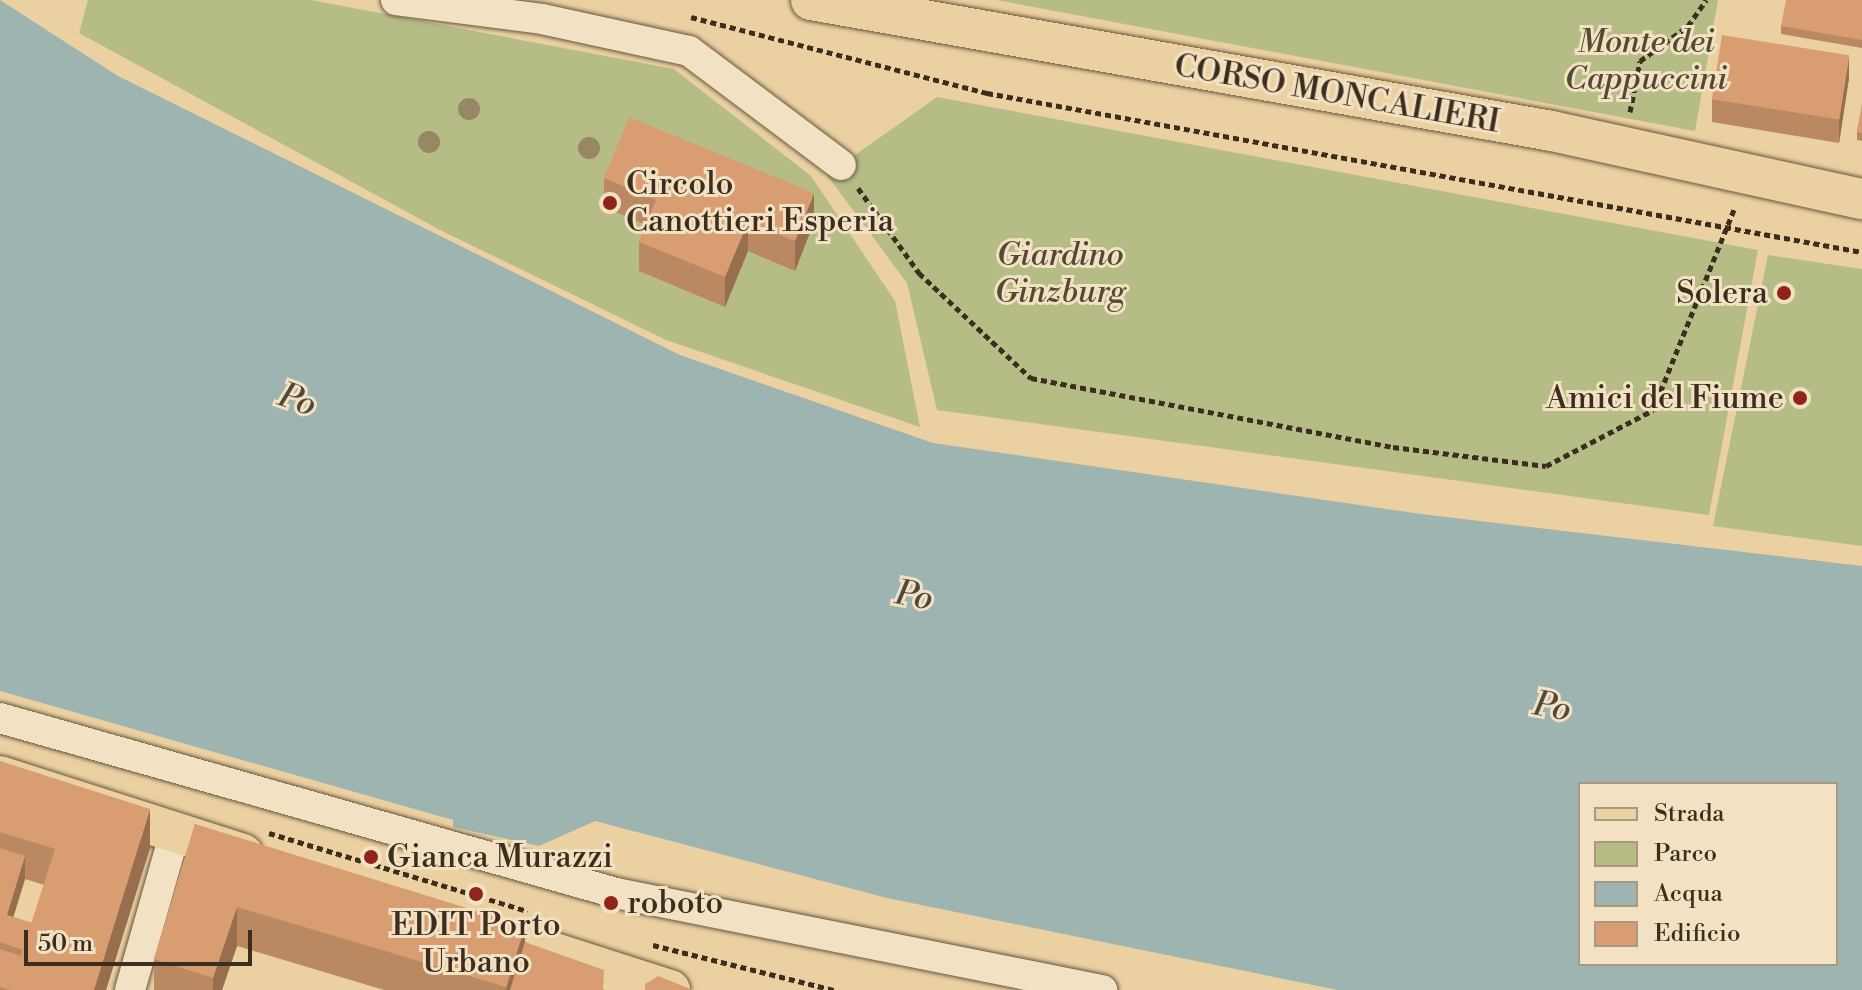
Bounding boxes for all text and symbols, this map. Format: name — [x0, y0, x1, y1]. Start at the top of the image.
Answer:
park label: Monte dei Cappuccini — [1565, 24, 1727, 99]
street label: CORSO MONCALIERI — [1171, 46, 1503, 142]
place label: Circolo Canottieri Esperia — [626, 166, 894, 241]
marker: Circolo Canottieri Esperia — [601, 194, 619, 212]
park label: Giardino Ginzburg — [994, 237, 1126, 312]
place label: Solera — [1676, 274, 1768, 312]
marker: Solera — [1775, 284, 1793, 302]
water label: Po — [273, 376, 321, 426]
place label: Amici del Fiume — [1546, 379, 1784, 417]
marker: Amici del Fiume — [1791, 389, 1809, 407]
water label: Po — [892, 574, 936, 620]
water label: Po — [1530, 685, 1574, 731]
legend — [1578, 782, 1838, 966]
text: Strada — [1654, 799, 1724, 829]
place label: Gianca Murazzi — [387, 838, 613, 876]
text: Parco — [1654, 839, 1717, 869]
marker: Gianca Murazzi — [362, 848, 380, 866]
text: Acqua — [1654, 879, 1723, 909]
place label: roboto — [627, 884, 723, 922]
marker: EDIT Porto Urbano — [467, 885, 485, 903]
marker: roboto — [602, 894, 620, 912]
place label: EDIT Porto Urbano — [391, 907, 561, 982]
scale bar — [28, 914, 256, 964]
text: Edificio — [1654, 919, 1740, 949]
text: 50 m — [38, 929, 93, 959]

